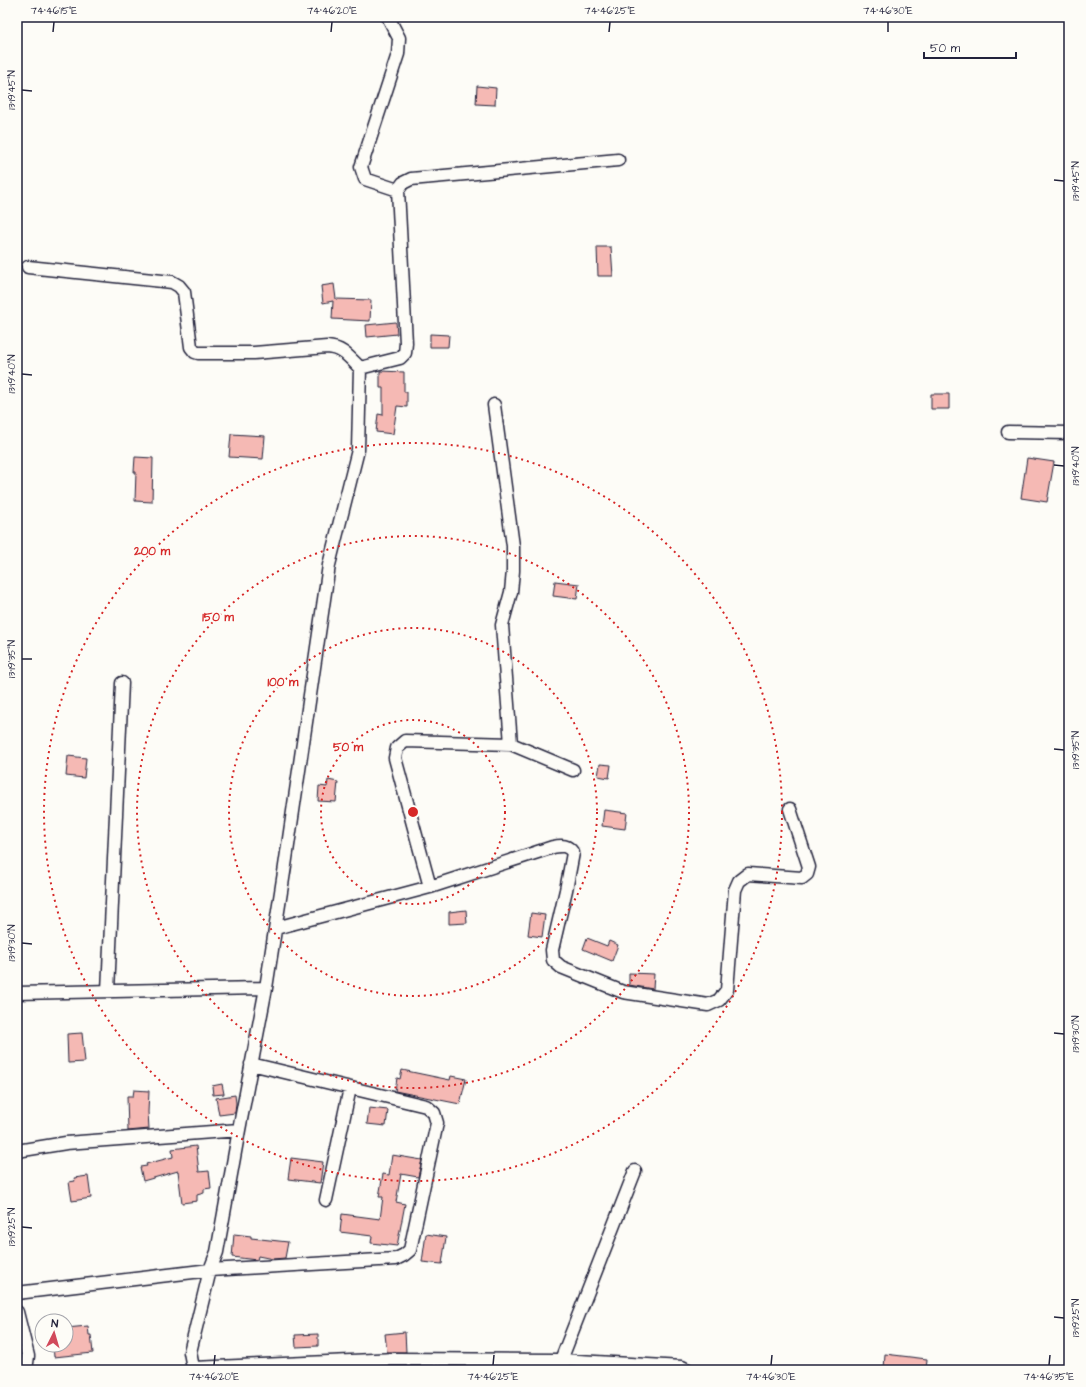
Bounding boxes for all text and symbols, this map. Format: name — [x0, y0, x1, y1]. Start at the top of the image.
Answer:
text: 74°46'15"E — [31, 4, 77, 18]
text: 74°46'20"E — [307, 4, 357, 18]
text: 74°46'25"E — [585, 4, 636, 18]
text: 74°46'30"E — [863, 4, 913, 18]
scale bar — [924, 34, 1016, 60]
text: 50 m — [930, 40, 961, 57]
text: 13°19'45"N — [5, 70, 19, 110]
text: 13°19'45"N — [1069, 161, 1083, 201]
text: 13°19'40"N — [5, 355, 19, 393]
text: 13°19'40"N — [1069, 447, 1083, 485]
text: 200 m — [133, 543, 171, 560]
text: 150 m — [202, 609, 235, 626]
text: 13°19'35"N — [5, 640, 19, 678]
text: 100 m — [268, 674, 299, 691]
text: 13°19'35"N — [1069, 731, 1083, 769]
text: 50 m — [333, 739, 364, 756]
centre of rings — [406, 805, 420, 819]
text: 13°19'30"N — [5, 924, 19, 962]
text: 13°19'30"N — [1069, 1015, 1083, 1053]
text: 13°19'25"N — [5, 1208, 19, 1246]
text: 13°19'25"N — [1069, 1299, 1083, 1337]
north arrow — [34, 1313, 74, 1353]
text: N — [51, 1316, 59, 1331]
text: 74°46'20"E — [189, 1370, 239, 1384]
text: 74°46'25"E — [468, 1370, 519, 1384]
text: 74°46'30"E — [746, 1370, 796, 1384]
text: 74°46'35"E — [1024, 1370, 1074, 1384]

